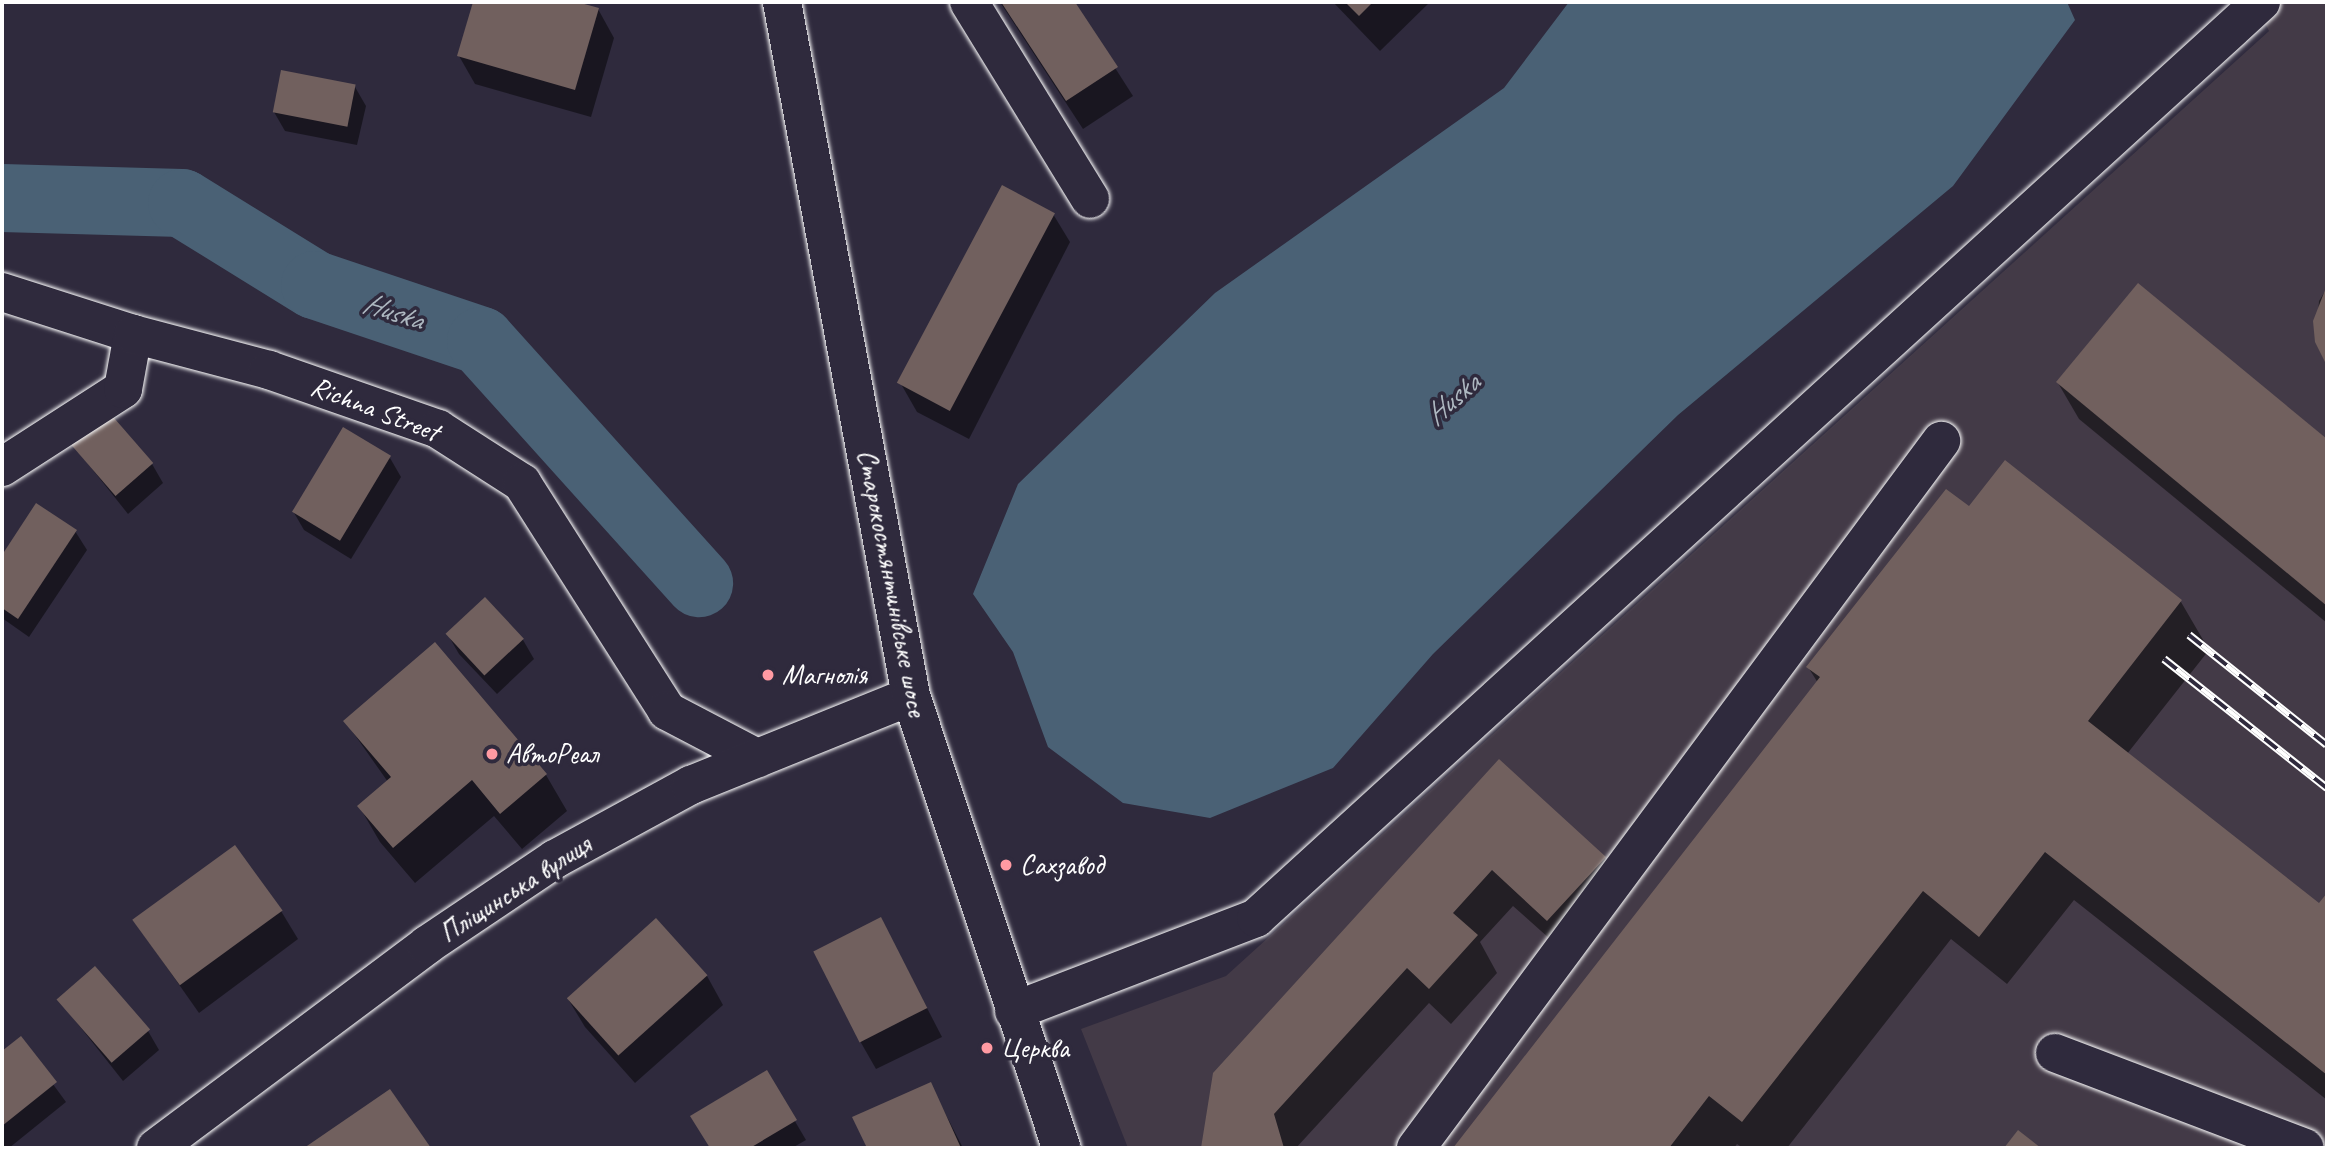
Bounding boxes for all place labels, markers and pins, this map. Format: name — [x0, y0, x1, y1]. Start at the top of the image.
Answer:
place label: Магнолія — [782, 658, 867, 692]
marker: Магнолія — [760, 667, 776, 683]
place label: АвтоРеал — [506, 737, 598, 771]
marker: АвтоРеал — [484, 746, 500, 762]
place label: Сахзавод — [1020, 848, 1104, 882]
marker: Сахзавод — [998, 857, 1014, 873]
place label: Церква — [1001, 1031, 1069, 1065]
marker: Церква — [979, 1040, 995, 1056]

